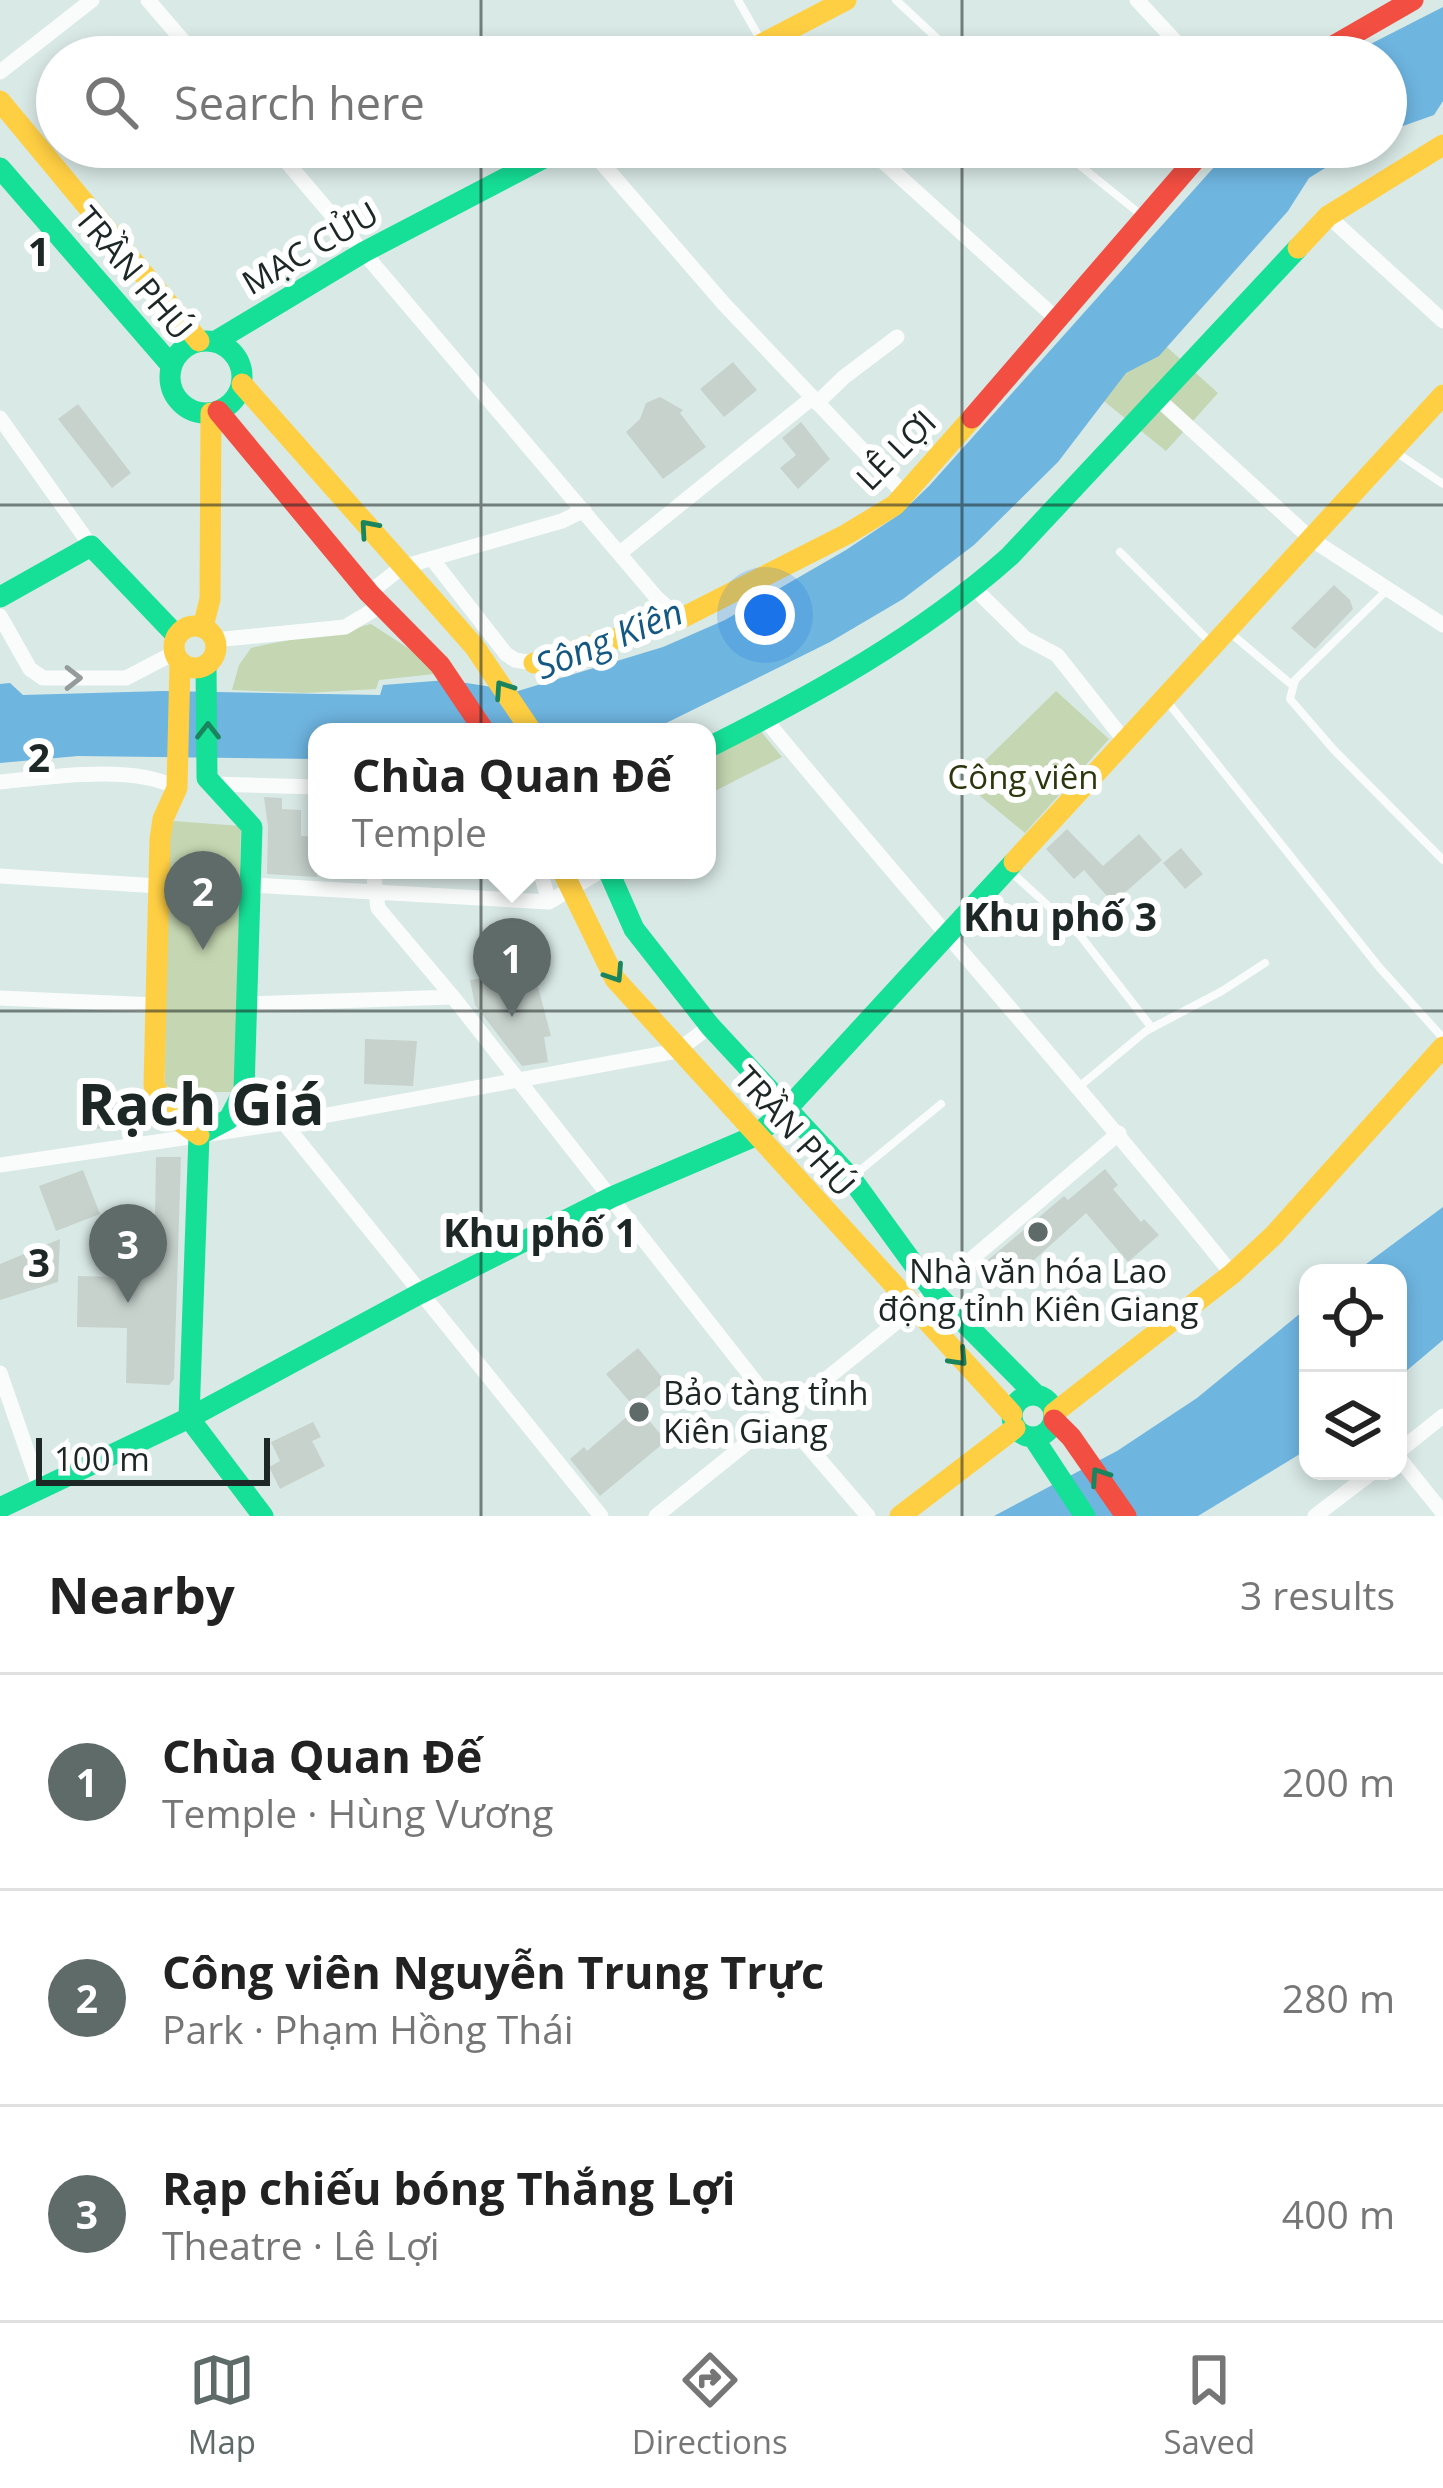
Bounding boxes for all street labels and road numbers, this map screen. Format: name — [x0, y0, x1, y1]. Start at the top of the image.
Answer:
street label: MẠC CỬU — [233, 191, 386, 305]
street label: TRẦN PHÚ — [65, 197, 203, 349]
street label: LÊ LỢI — [846, 400, 946, 500]
street label: TRẦN PHÚ — [725, 1056, 866, 1206]

